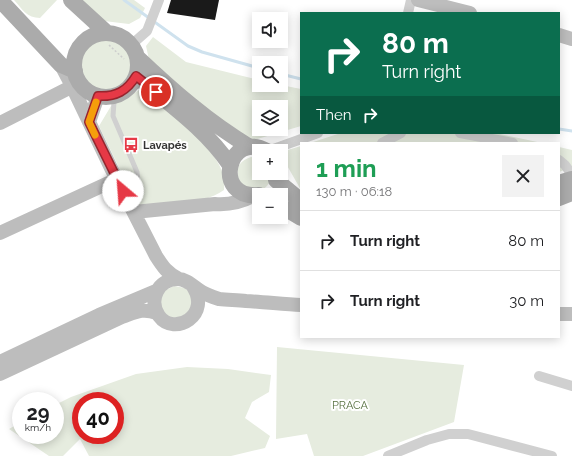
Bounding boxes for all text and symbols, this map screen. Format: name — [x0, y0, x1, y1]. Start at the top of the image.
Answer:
map controls — [252, 12, 288, 224]
button: sound — [252, 12, 288, 48]
text: 80 m — [382, 27, 449, 60]
icon: right — [316, 28, 368, 80]
button: search — [252, 56, 288, 92]
text: Turn right — [382, 61, 461, 82]
pin — [139, 75, 173, 109]
icon: arrive — [145, 81, 167, 103]
button: layers — [252, 100, 288, 136]
icon: right — [359, 104, 381, 126]
text: Then — [316, 106, 351, 124]
bus stop icon: Lavapés — [122, 136, 140, 154]
place label: Lavapés — [143, 139, 187, 152]
button: + — [252, 144, 288, 180]
text: 1 min — [316, 154, 377, 183]
button: close — [502, 155, 544, 197]
position arrow — [102, 170, 144, 212]
text: 130 m · 06:18 — [316, 184, 392, 199]
button: − — [252, 188, 288, 224]
icon: right — [316, 230, 338, 252]
text: Turn right — [350, 232, 420, 250]
text: 80 m — [508, 232, 544, 250]
icon: right — [316, 290, 338, 312]
text: Turn right — [350, 292, 420, 310]
text: 30 m — [509, 292, 544, 310]
speed limit sign: 40 — [72, 392, 124, 444]
park label: PRACA — [332, 399, 369, 412]
text: 29 — [26, 401, 50, 425]
text: km/h — [25, 422, 51, 433]

